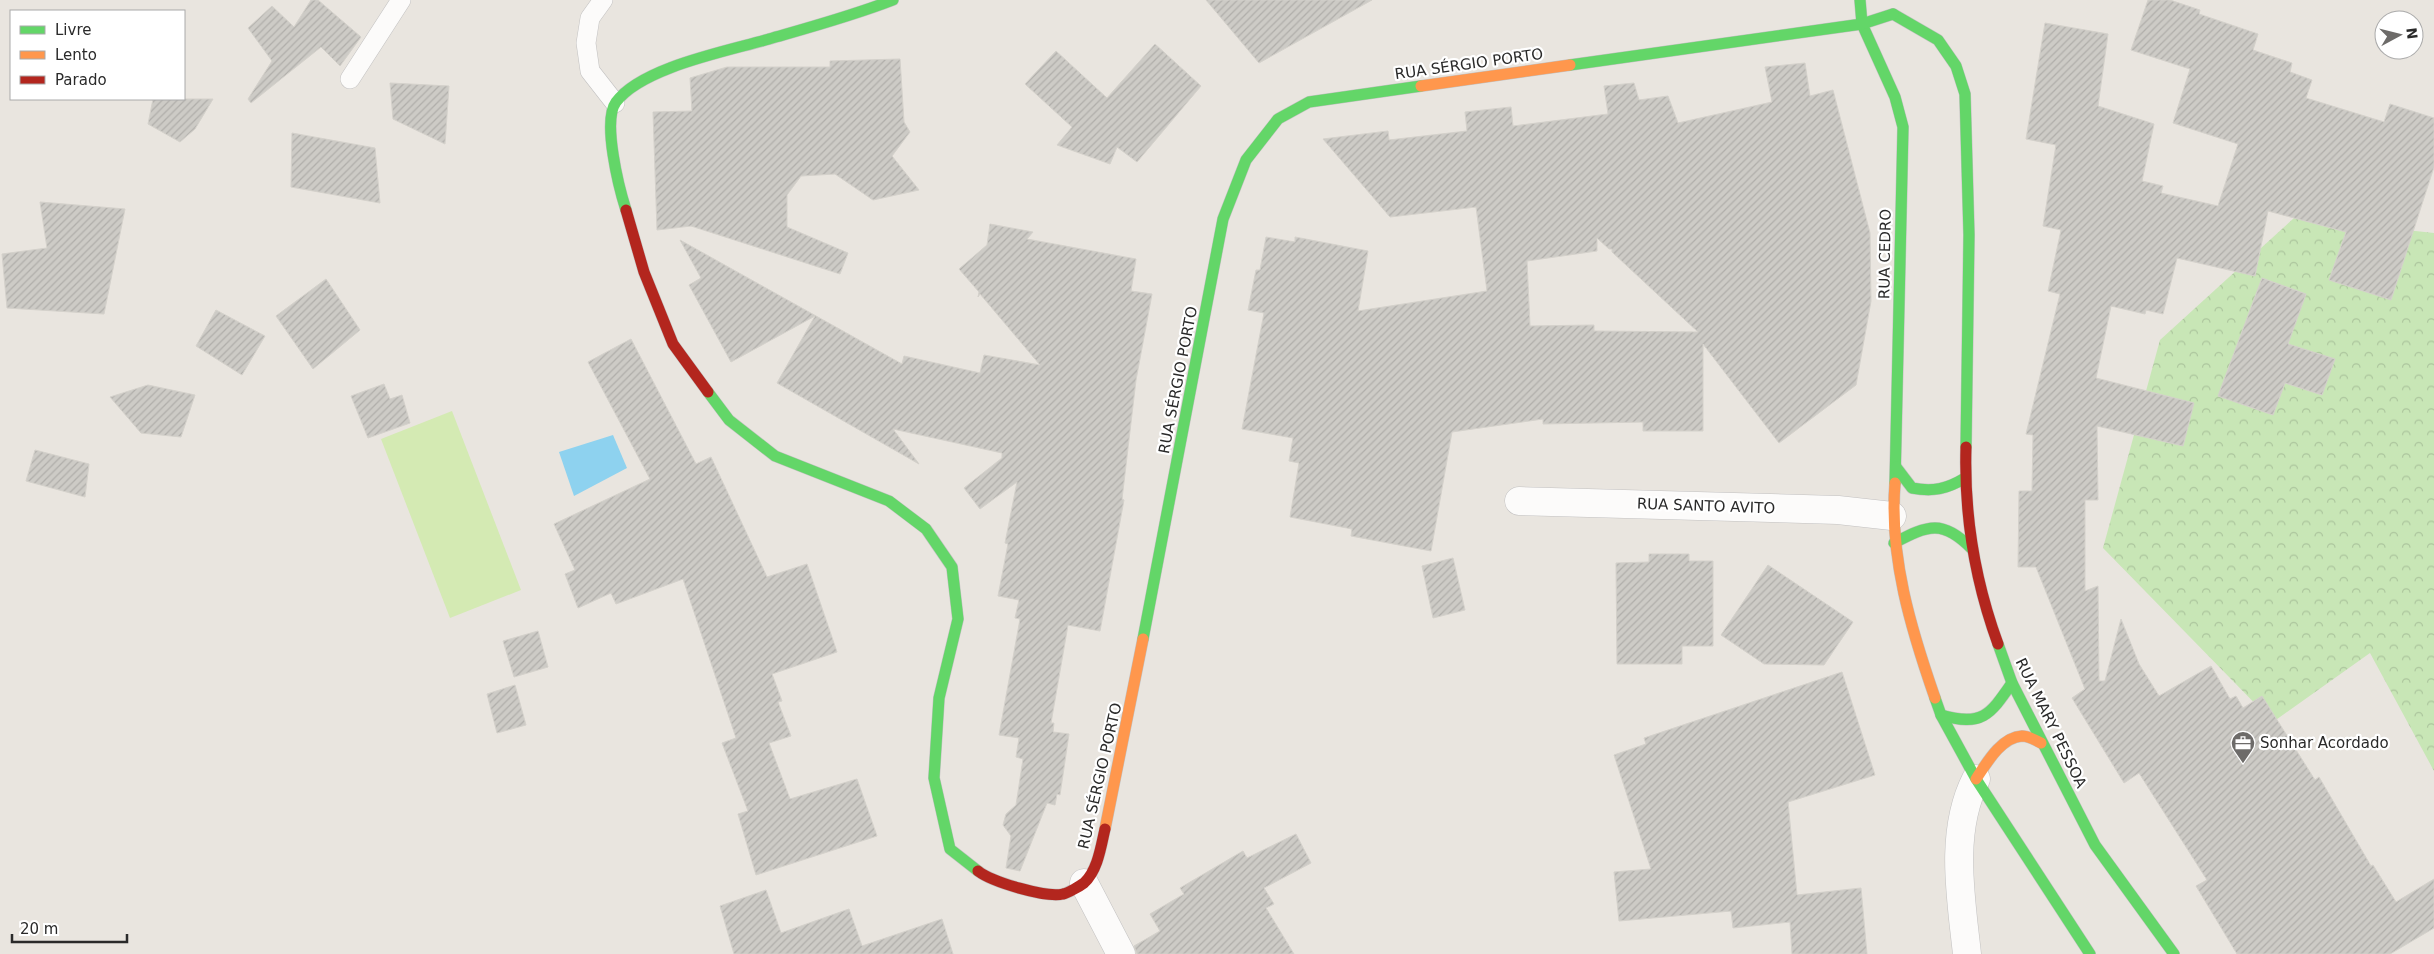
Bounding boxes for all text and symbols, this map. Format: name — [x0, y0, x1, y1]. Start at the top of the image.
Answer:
legend — [10, 10, 185, 100]
north arrow — [2374, 10, 2424, 60]
text: Livre — [55, 21, 91, 39]
text: N — [2403, 27, 2421, 40]
street label: RUA SÉRGIO PORTO — [1394, 44, 1544, 83]
text: Lento — [55, 46, 97, 64]
text: Parado — [55, 71, 107, 89]
street label: RUA CEDRO — [1875, 209, 1895, 299]
street label: RUA SÉRGIO PORTO — [1154, 305, 1201, 455]
street label: RUA SANTO AVITO — [1637, 495, 1775, 517]
street label: RUA MARY PESSOA — [2012, 655, 2091, 792]
street label: RUA SÉRGIO PORTO — [1073, 701, 1126, 851]
office icon: Sonhar Acordado — [2230, 730, 2256, 764]
place label: Sonhar Acordado — [2260, 734, 2389, 752]
scale bar — [12, 912, 128, 944]
text: 20 m — [20, 920, 58, 938]

